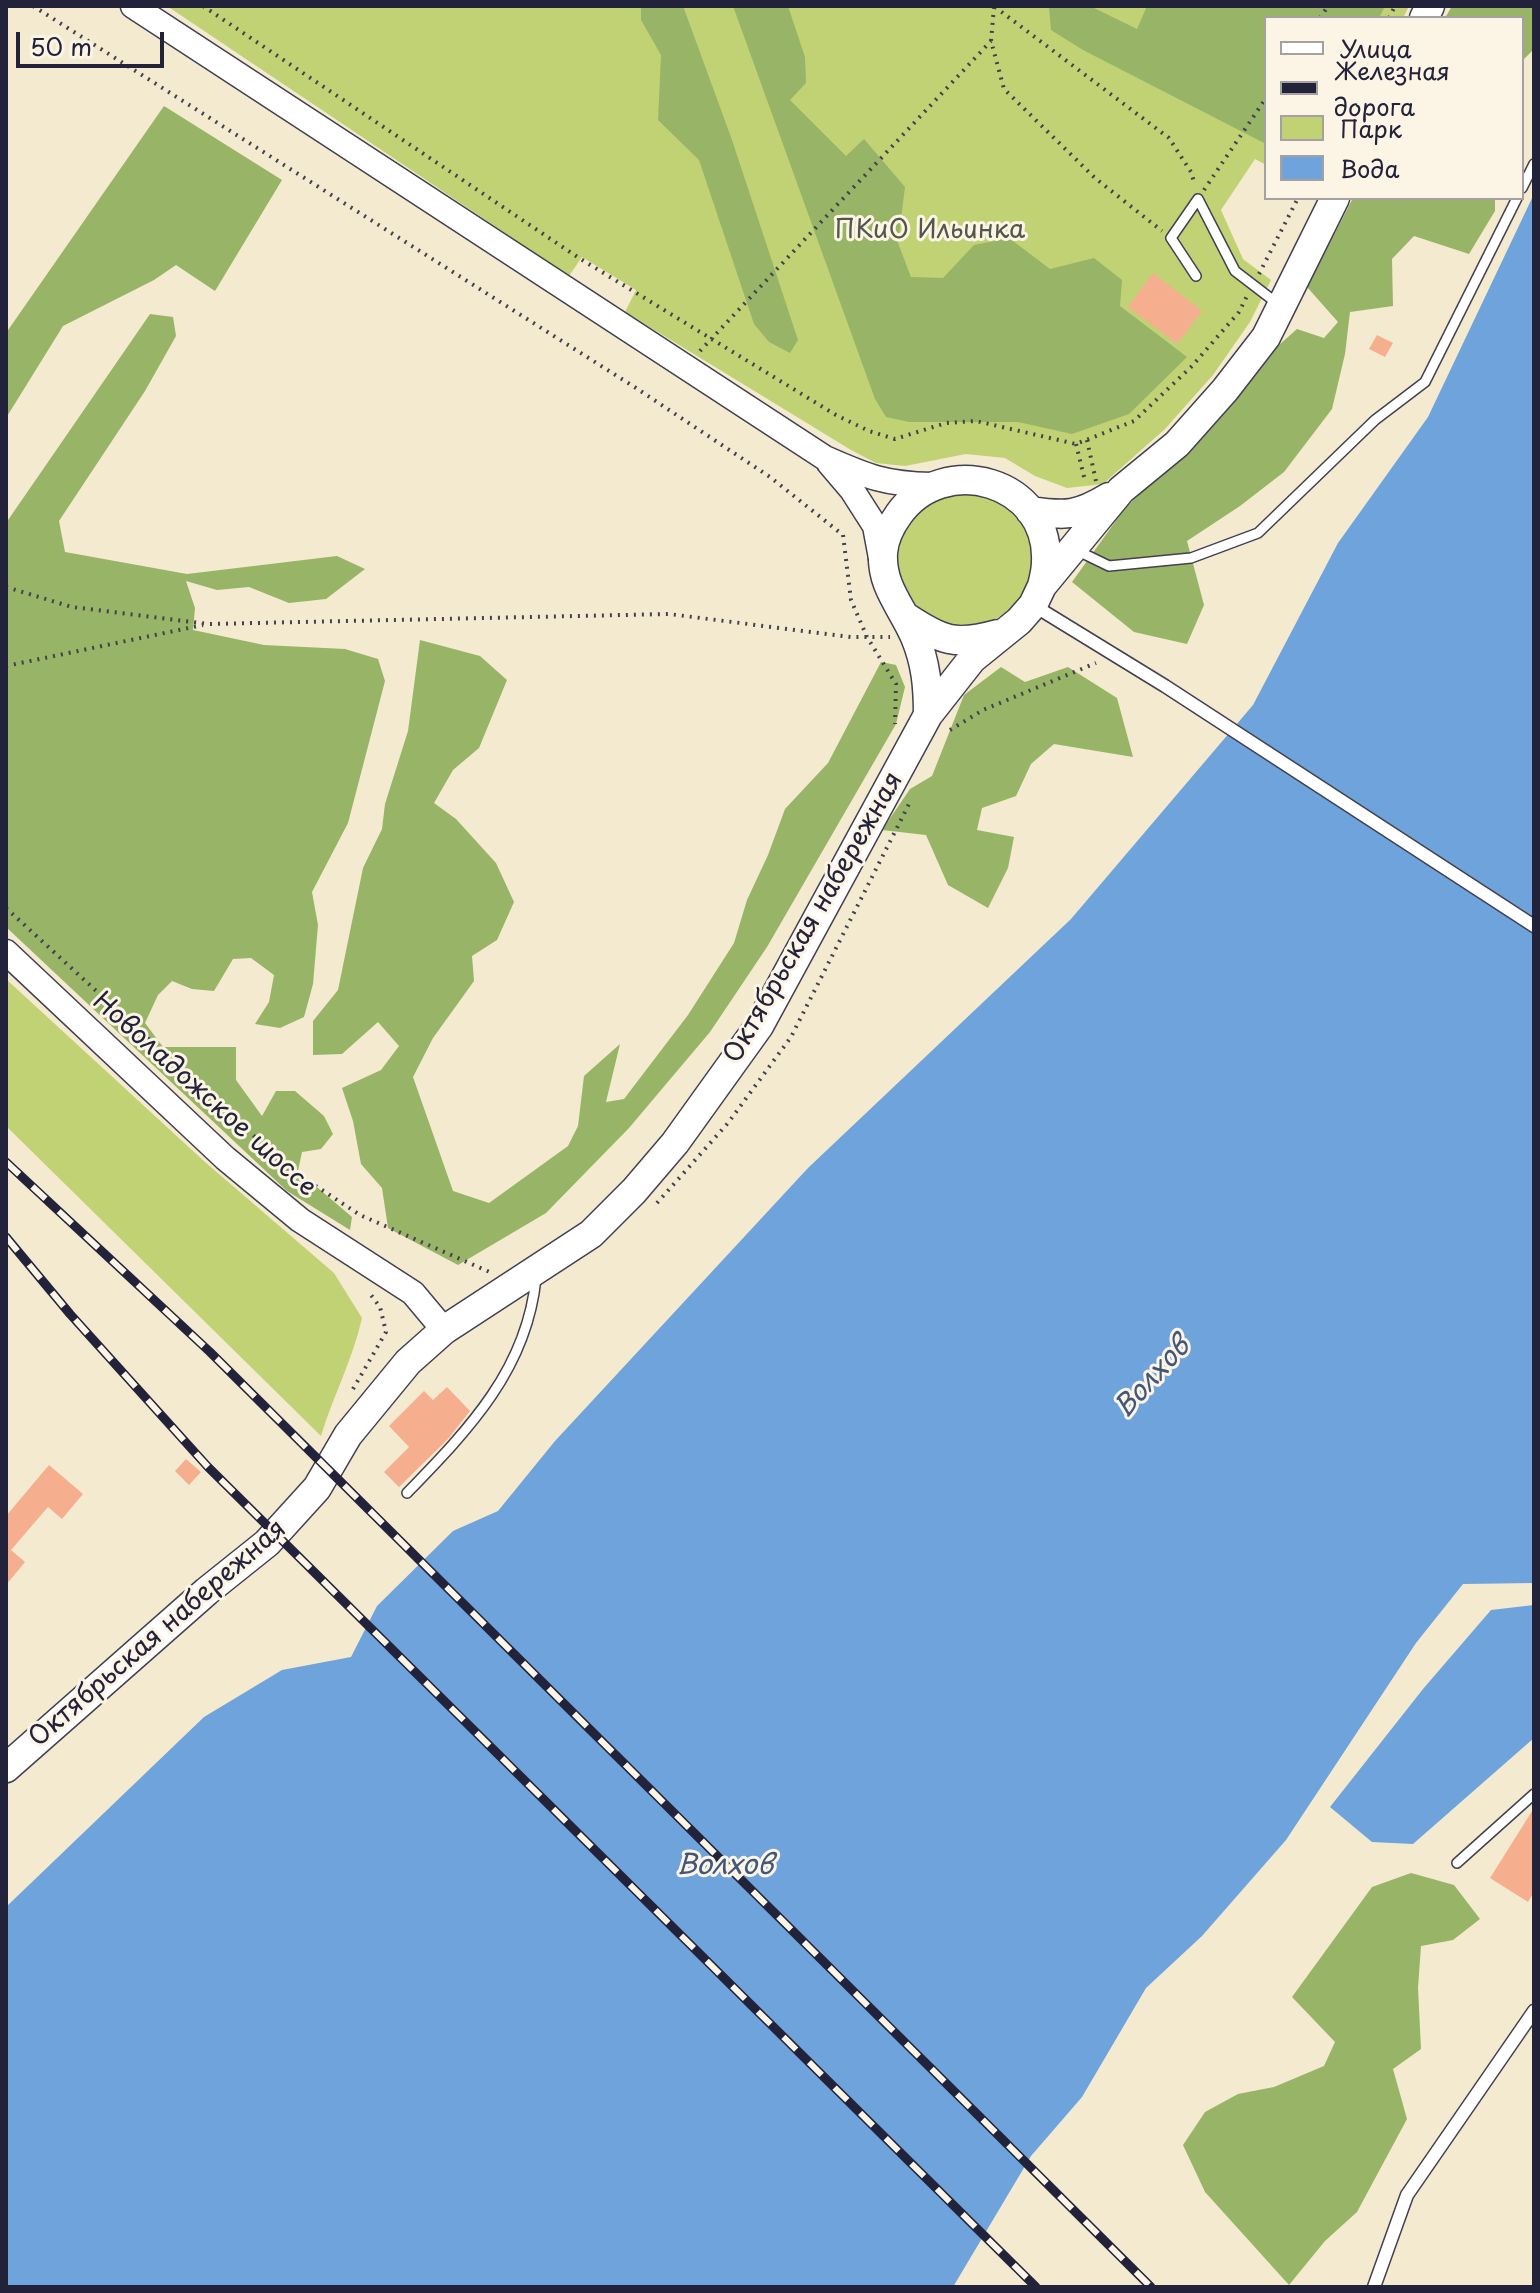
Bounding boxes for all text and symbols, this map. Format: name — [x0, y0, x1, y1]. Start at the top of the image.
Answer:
scale bar — [20, 16, 168, 66]
legend — [1264, 16, 1524, 200]
text: 50 m — [30, 28, 92, 64]
text: Улица — [1340, 30, 1412, 66]
text: Железная дорога — [1334, 52, 1450, 124]
text: Парк — [1340, 110, 1402, 146]
text: Вода — [1340, 150, 1399, 186]
park label: ПКиО Ильинка — [835, 215, 1025, 247]
street label: Октябрьская набережная — [718, 767, 910, 1069]
street label: Новоладожское шоссе — [86, 986, 322, 1204]
water label: Волхов — [1108, 1331, 1198, 1425]
street label: Октябрьская набережная — [23, 1514, 293, 1754]
water label: Волхов — [676, 1849, 774, 1883]

